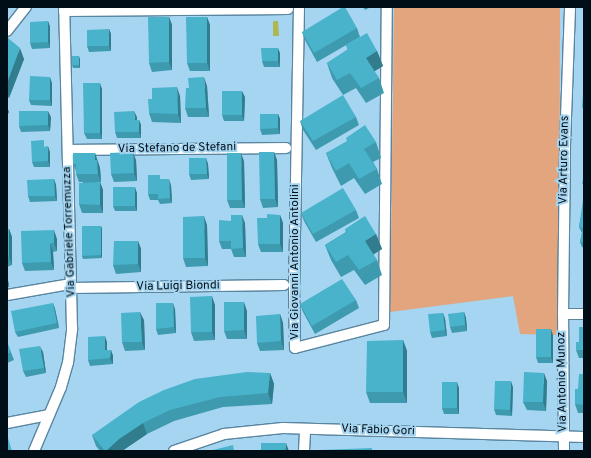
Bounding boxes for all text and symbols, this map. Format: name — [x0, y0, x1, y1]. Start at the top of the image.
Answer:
street label: Via Arturo Evans — [557, 115, 573, 205]
street label: Via Stefano de Stefani — [118, 141, 236, 157]
street label: Via Gabriele Torremuzza — [61, 166, 79, 298]
street label: Via Giovanni Antonio Antolini — [289, 184, 303, 340]
street label: Via Luigi Biondi — [136, 279, 220, 295]
street label: Via Antonio Munoz — [555, 331, 571, 433]
street label: Via Fabio Gori — [341, 423, 415, 439]

